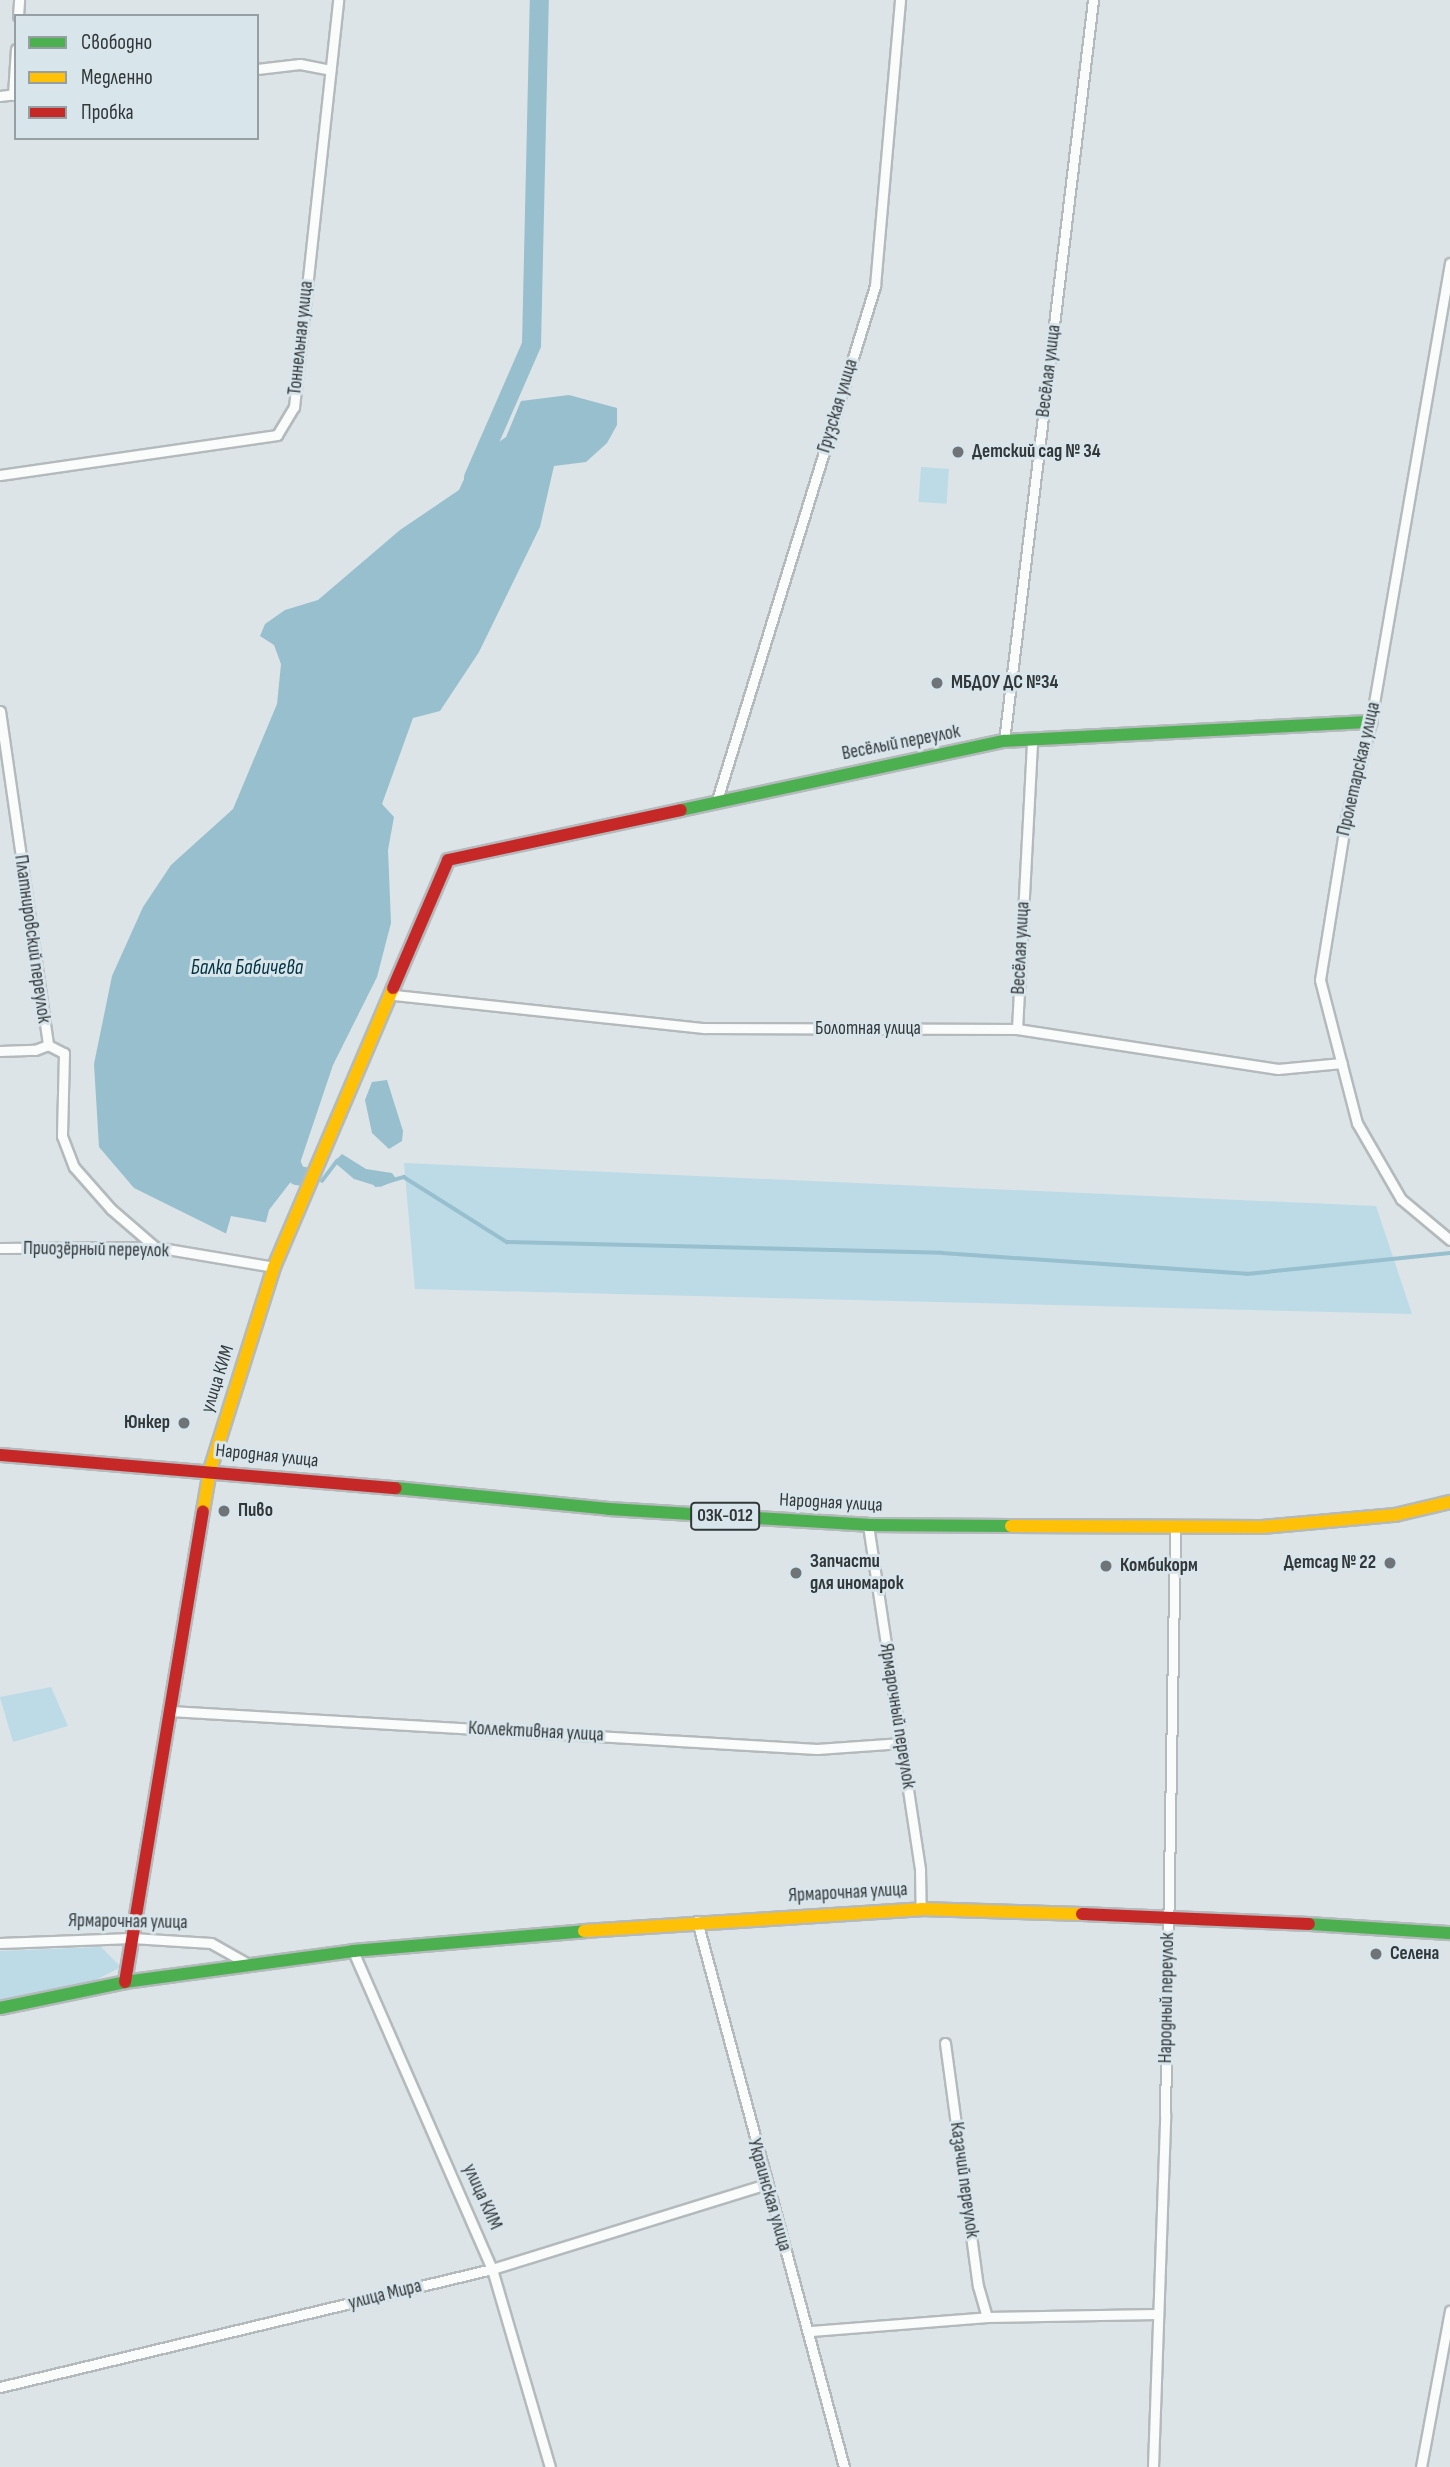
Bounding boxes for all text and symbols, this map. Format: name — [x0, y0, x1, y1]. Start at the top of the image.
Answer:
legend — [14, 14, 259, 140]
text: Свободно — [81, 30, 152, 55]
text: Медленно — [81, 65, 153, 90]
text: Пробка — [81, 100, 134, 125]
street label: Тоннельная улица — [284, 280, 318, 396]
street label: Весёлая улица — [1032, 323, 1066, 419]
street label: Грузская улица — [813, 356, 863, 456]
place label: Детский сад № 34 — [972, 441, 1100, 463]
marker: Детский сад № 34 — [950, 444, 966, 460]
place label: МБДОУ ДС №34 — [951, 672, 1058, 694]
marker: МБДОУ ДС №34 — [929, 675, 945, 691]
street label: Пролетарская улица — [1333, 700, 1385, 838]
street label: Весёлый переулок — [840, 720, 962, 766]
street label: Платнировский переулок — [9, 853, 55, 1025]
street label: Весёлая улица — [1007, 901, 1035, 995]
water label: Балка Бабичева — [191, 955, 303, 981]
street label: Болотная улица — [815, 1018, 921, 1040]
street label: Приозёрный переулок — [23, 1237, 169, 1263]
street label: улица КИМ — [196, 1342, 240, 1416]
place label: Юнкер — [124, 1412, 170, 1434]
marker: Юнкер — [176, 1415, 192, 1431]
street label: Народная улица — [214, 1439, 320, 1473]
street label: Народная улица — [779, 1489, 883, 1517]
place label: Пиво — [238, 1500, 273, 1522]
road number: 03К-012 — [690, 1502, 760, 1531]
marker: Пиво — [216, 1503, 232, 1519]
place label: Запчасти для иномарок — [810, 1551, 904, 1595]
place label: Детсад № 22 — [1284, 1552, 1376, 1574]
place label: Комбикорм — [1120, 1555, 1198, 1577]
marker: Детсад № 22 — [1382, 1555, 1398, 1571]
marker: Комбикорм — [1098, 1558, 1114, 1574]
marker: Запчасти для иномарок — [788, 1565, 804, 1581]
street label: Ярмарочный переулок — [874, 1642, 920, 1790]
street label: Коллективная улица — [468, 1717, 604, 1747]
street label: Ярмарочная улица — [788, 1878, 908, 1908]
street label: Ярмарочная улица — [68, 1910, 188, 1934]
street label: Народный переулок — [1154, 1933, 1180, 2063]
place label: Селена — [1390, 1943, 1439, 1965]
marker: Селена — [1368, 1946, 1384, 1962]
street label: Казачий переулок — [945, 2121, 983, 2239]
street label: Украинская улица — [742, 2136, 796, 2254]
street label: улица КИМ — [457, 2161, 507, 2233]
street label: улица Мира — [346, 2275, 424, 2315]

